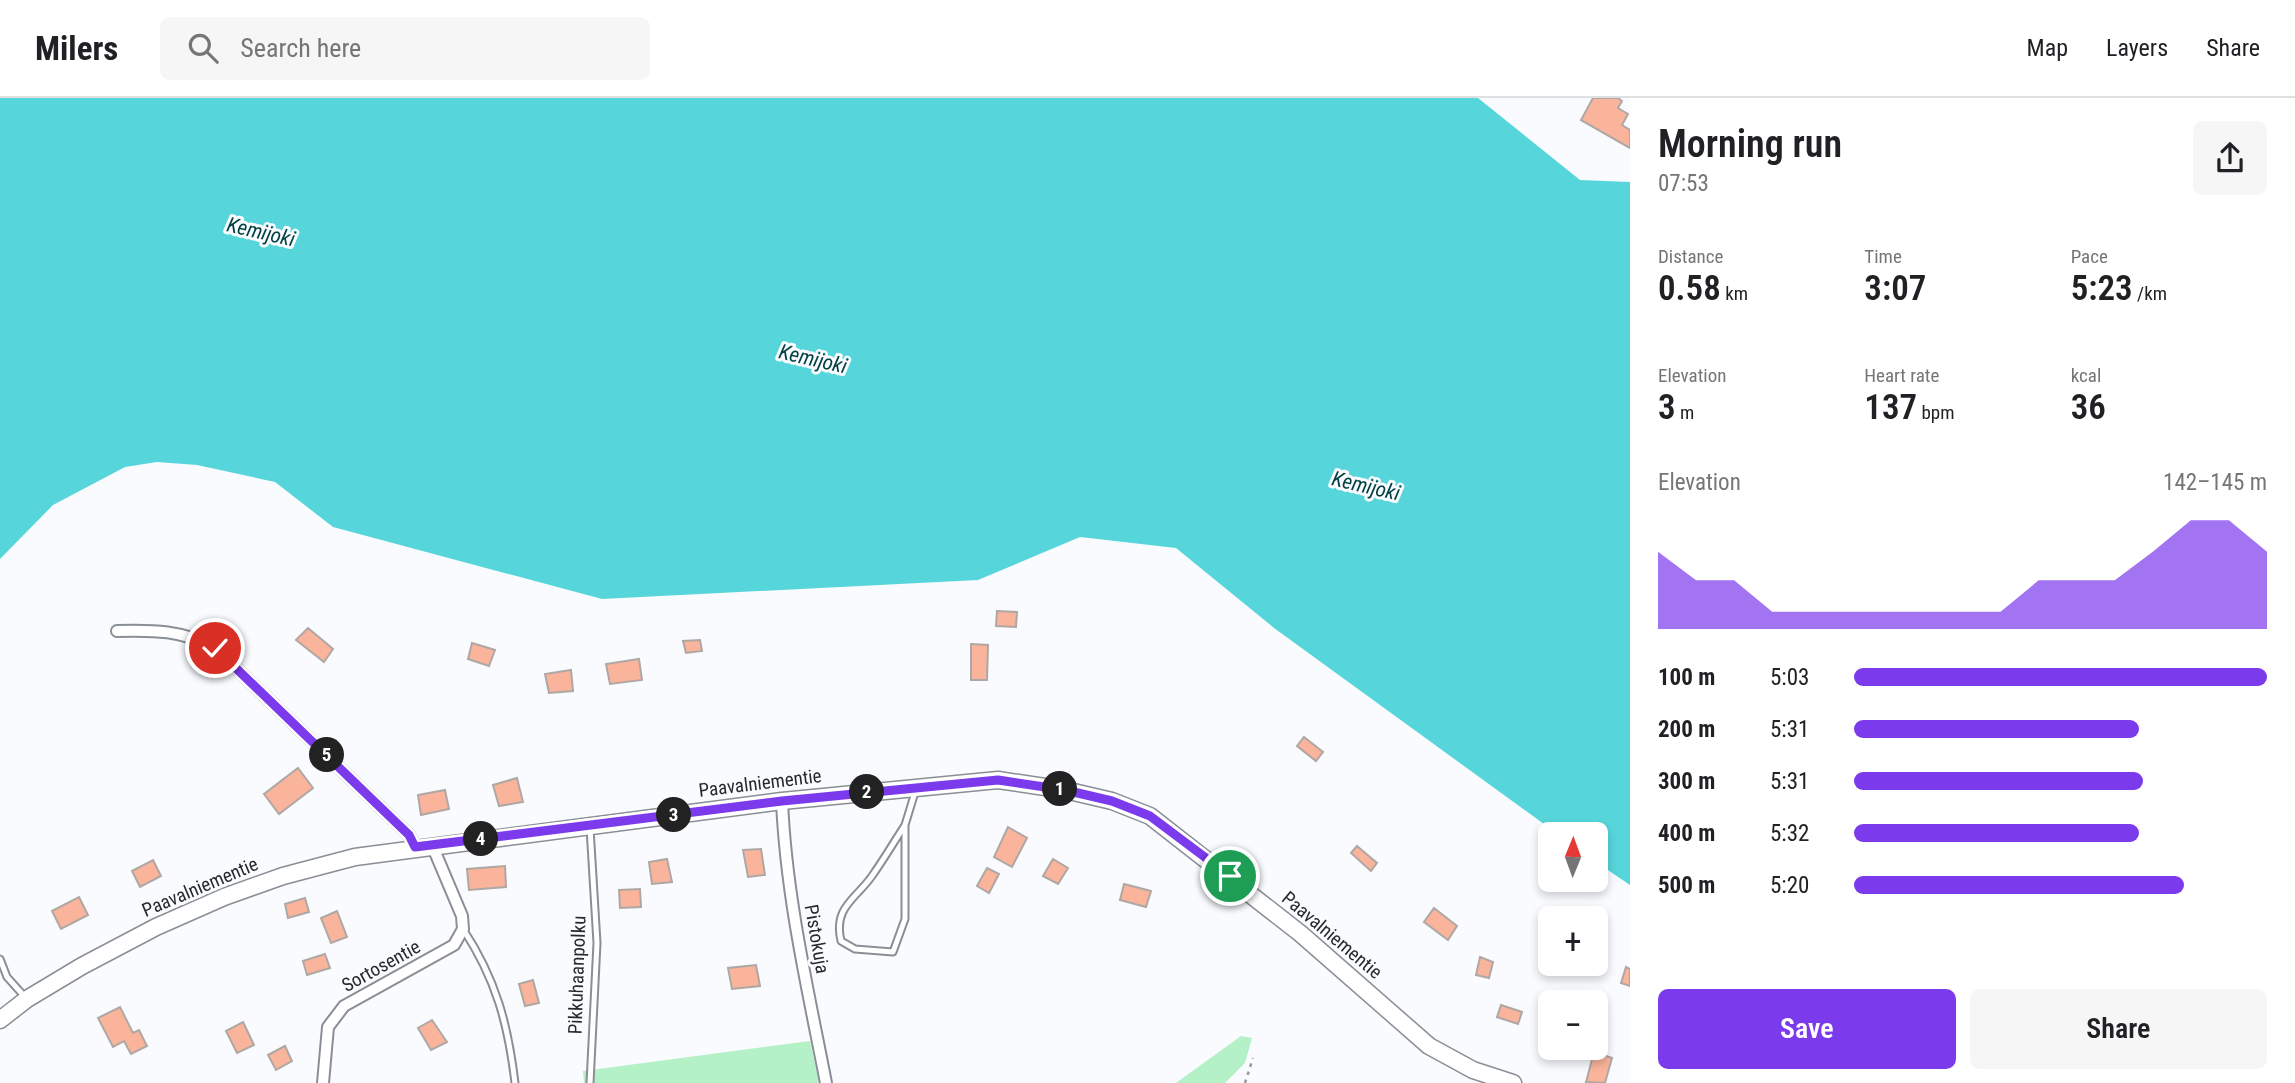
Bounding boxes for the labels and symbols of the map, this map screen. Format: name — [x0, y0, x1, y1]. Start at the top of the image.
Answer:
water label: Kemijoki — [225, 213, 298, 252]
water label: Kemijoki — [777, 340, 850, 379]
water label: Kemijoki — [1330, 467, 1403, 506]
pin — [185, 618, 245, 678]
pin: 5 — [310, 738, 344, 772]
street label: Paavalniementie — [697, 764, 823, 802]
pin: 1 — [1042, 772, 1078, 806]
pin: 2 — [850, 774, 884, 810]
pin: 3 — [656, 798, 692, 832]
pin: 4 — [463, 822, 498, 856]
north arrow — [1538, 822, 1608, 892]
pin — [1200, 846, 1260, 906]
street label: Paavalniementie — [139, 852, 262, 922]
street label: Paavalniementie — [1277, 886, 1387, 984]
street label: Pistokuja — [800, 903, 834, 975]
street label: Pikkuhaanpolku — [563, 915, 591, 1035]
street label: Sortosentie — [338, 935, 424, 997]

